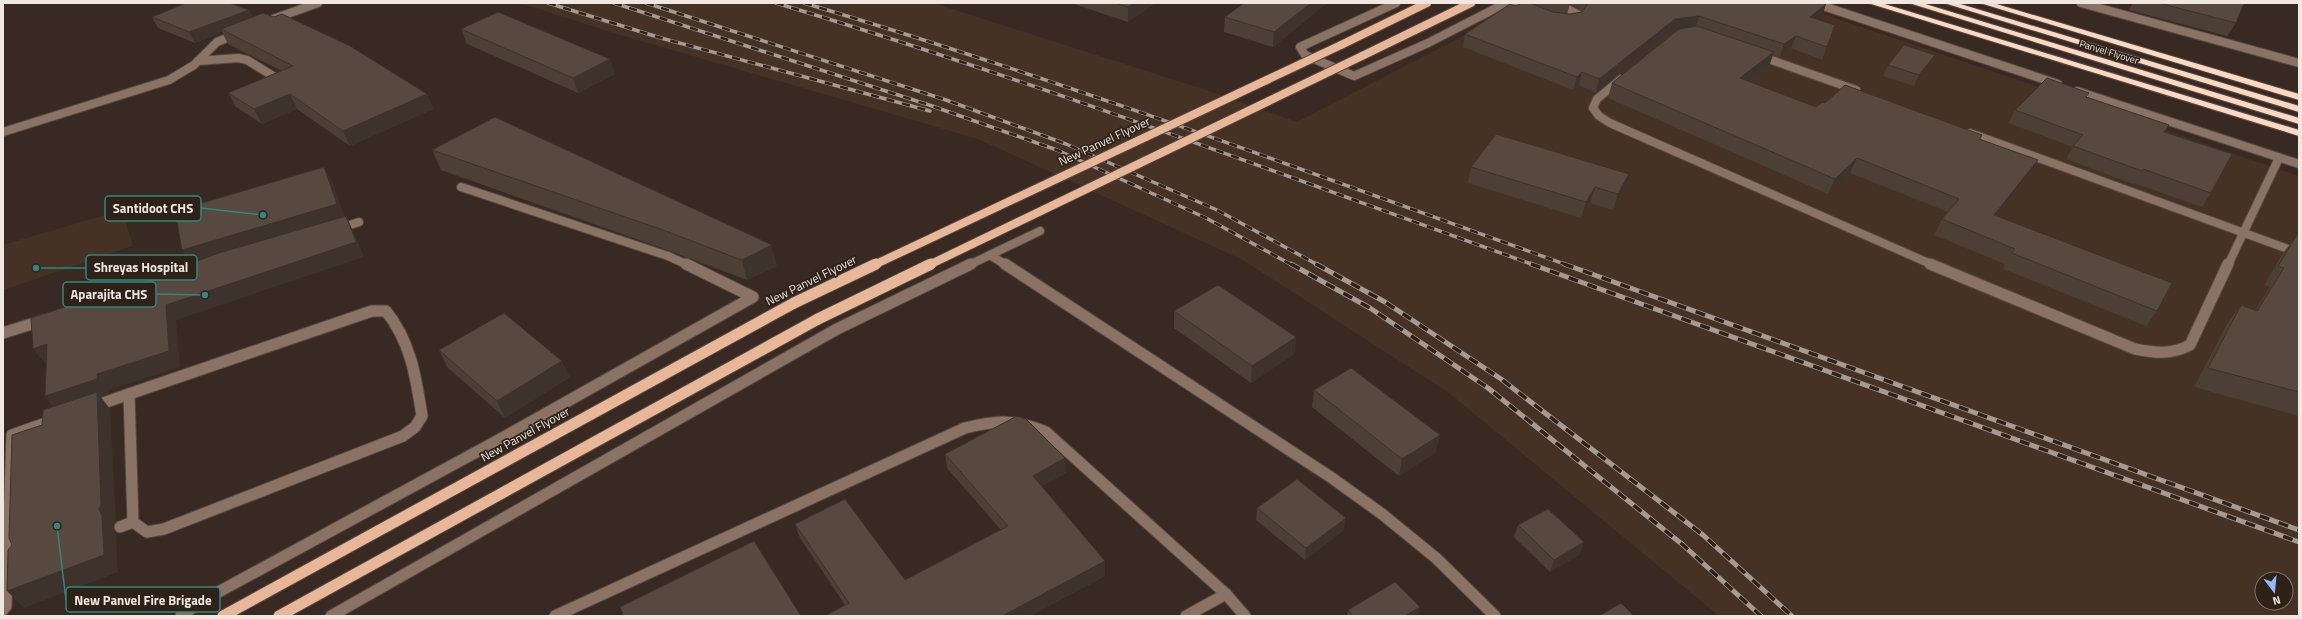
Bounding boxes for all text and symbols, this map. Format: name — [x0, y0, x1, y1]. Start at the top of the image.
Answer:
street label: Panvel Flyover — [2078, 36, 2141, 68]
street label: New Panvel Flyover — [1055, 111, 1153, 171]
callout: Santidoot CHS — [105, 196, 201, 221]
text: Santidoot CHS — [113, 198, 193, 218]
street label: New Panvel Flyover — [762, 250, 860, 310]
callout: Shreyas Hospital — [86, 255, 197, 280]
text: Shreyas Hospital — [94, 257, 188, 277]
callout: Aparajita CHS — [63, 282, 156, 307]
text: Aparajita CHS — [71, 284, 147, 304]
street label: New Panvel Flyover — [477, 402, 573, 466]
north arrow — [2254, 571, 2294, 611]
callout: New Panvel Fire Brigade — [66, 587, 220, 612]
text: New Panvel Fire Brigade — [74, 590, 212, 610]
text: N — [2271, 592, 2283, 609]

